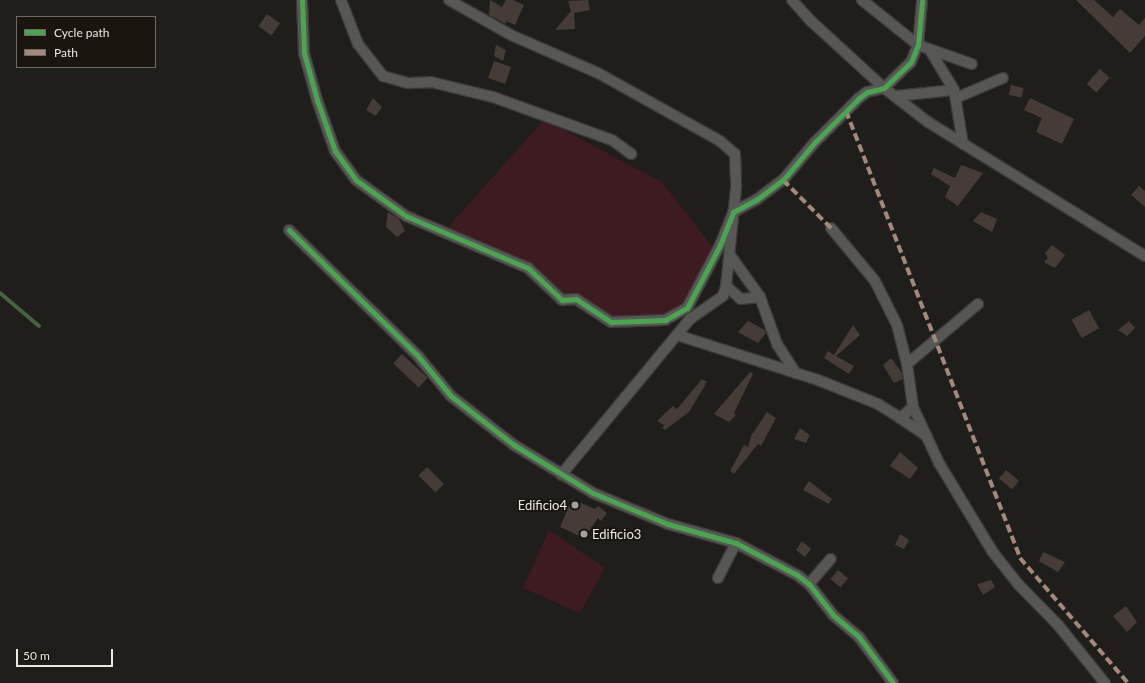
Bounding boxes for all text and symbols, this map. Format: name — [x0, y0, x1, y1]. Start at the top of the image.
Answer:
legend — [16, 16, 156, 68]
text: Cycle path — [54, 25, 109, 40]
text: Path — [54, 45, 78, 60]
place label: Edificio4 — [518, 497, 567, 513]
marker: Edificio4 — [570, 500, 580, 510]
place label: Edificio3 — [592, 526, 641, 542]
marker: Edificio3 — [579, 529, 589, 539]
scale bar — [18, 641, 115, 667]
text: 50 m — [23, 648, 50, 663]

